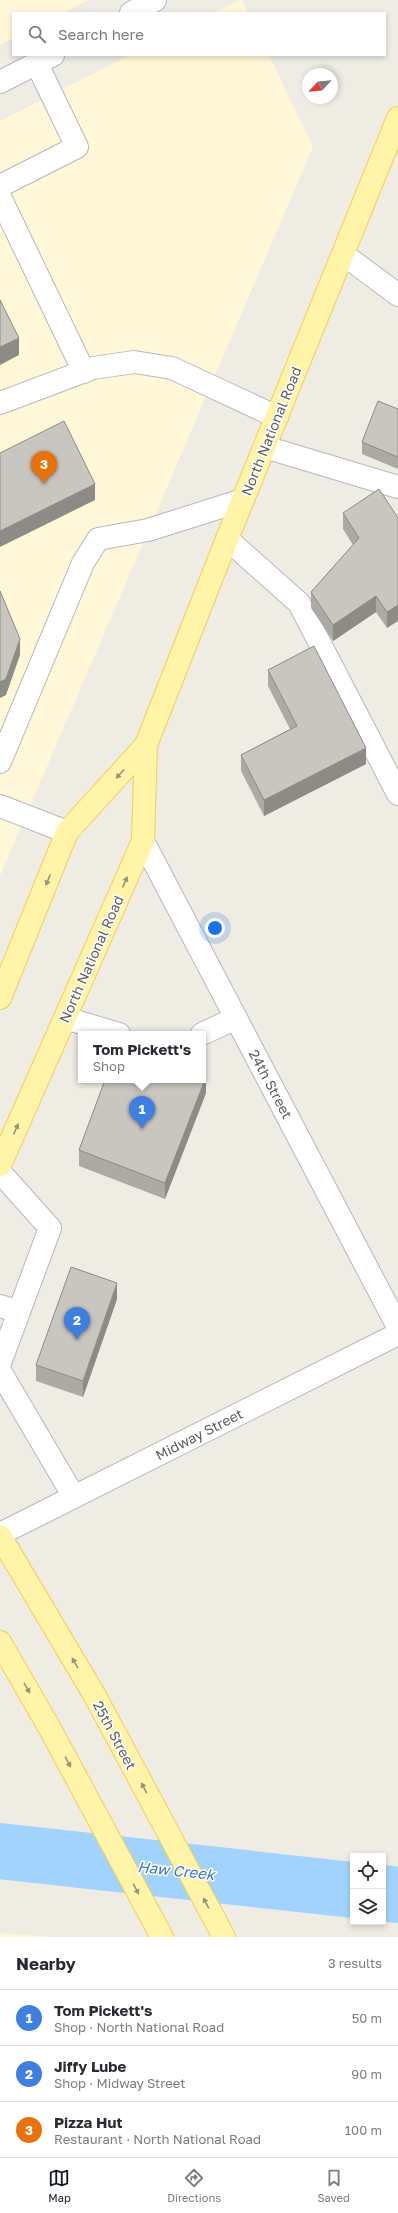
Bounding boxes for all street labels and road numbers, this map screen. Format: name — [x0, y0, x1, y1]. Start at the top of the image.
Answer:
street label: North National Road — [237, 364, 305, 498]
street label: North National Road — [55, 893, 127, 1025]
street label: 24th Street — [246, 1047, 296, 1121]
street label: Midway Street — [152, 1405, 246, 1463]
street label: 25th Street — [90, 1698, 140, 1772]

